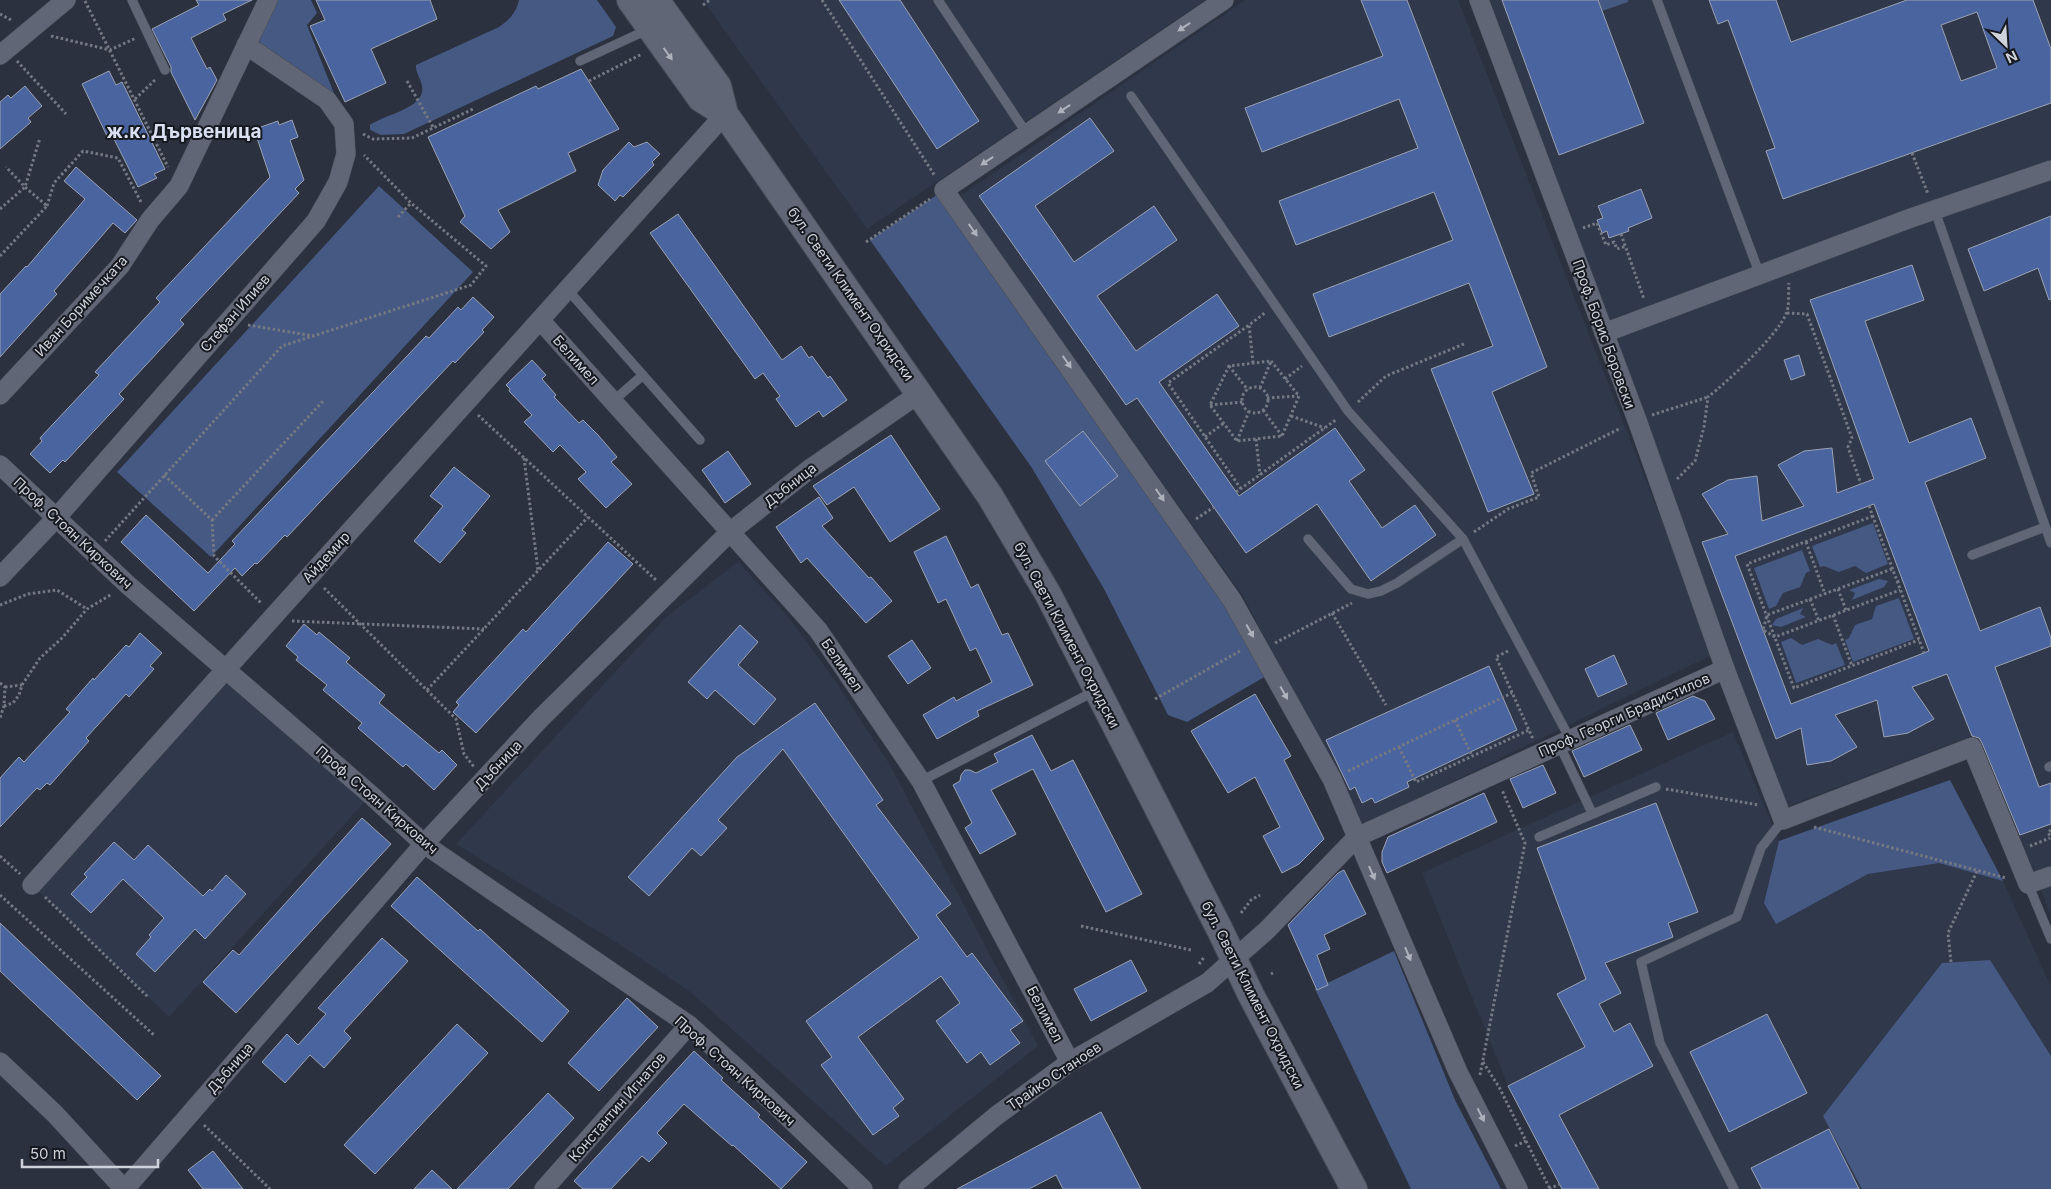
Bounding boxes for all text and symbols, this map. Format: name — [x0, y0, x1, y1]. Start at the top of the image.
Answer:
north arrow — [1981, 20, 2031, 70]
one-way arrow — [1177, 22, 1191, 32]
one-way arrow — [663, 47, 673, 61]
text: N — [2003, 47, 2020, 67]
one-way arrow — [1057, 104, 1071, 114]
district label: ж.к. Дървеница — [107, 120, 261, 143]
one-way arrow — [980, 156, 993, 166]
street label: бул. Свети Климент Охридски — [785, 204, 918, 384]
one-way arrow — [968, 223, 978, 237]
street label: Иван Боримечката — [31, 252, 130, 360]
street label: Проф. Борис Боровски — [1570, 257, 1639, 411]
street label: Стефан Илиев — [196, 270, 273, 355]
street label: Белимел — [550, 331, 603, 388]
one-way arrow — [1062, 356, 1072, 369]
street label: Дъбница — [760, 459, 819, 510]
street label: Проф. Стоян Киркович — [10, 473, 136, 592]
one-way arrow — [1155, 489, 1165, 502]
street label: Айдемир — [298, 528, 353, 586]
street label: бул. Свети Климент Охридски — [1011, 539, 1124, 731]
one-way arrow — [1245, 624, 1254, 637]
street label: Белимел — [818, 635, 867, 694]
street label: Проф. Георги Брадистилов — [1536, 669, 1712, 760]
one-way arrow — [1280, 686, 1289, 700]
street label: Дъбница — [470, 736, 525, 793]
street label: Проф. Стоян Киркович — [313, 742, 442, 857]
one-way arrow — [1369, 866, 1377, 880]
street label: бул. Свети Климент Охридски — [1199, 898, 1308, 1091]
one-way arrow — [1404, 947, 1412, 961]
street label: Белимел — [1024, 983, 1067, 1044]
street label: Проф. Стоян Киркович — [672, 1012, 799, 1129]
street label: Трайко Станоев — [1003, 1038, 1104, 1113]
street label: Дъбница — [203, 1039, 256, 1096]
street label: Константин Игнатов — [565, 1049, 669, 1165]
one-way arrow — [1477, 1108, 1485, 1122]
scale bar — [22, 1136, 159, 1168]
text: 50 m — [30, 1144, 66, 1163]

